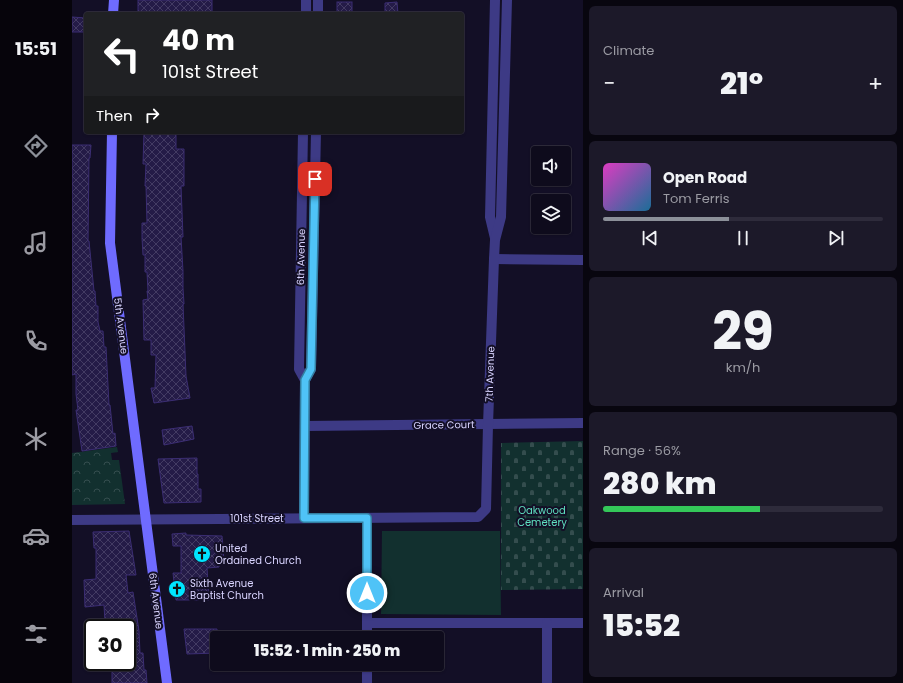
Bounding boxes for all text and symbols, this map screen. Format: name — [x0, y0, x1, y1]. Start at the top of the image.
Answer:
text: 40 m — [162, 21, 235, 60]
icon: left — [96, 28, 148, 80]
text: 15:51 — [15, 36, 57, 61]
text: Climate — [603, 41, 654, 60]
text: 101st Street — [162, 59, 258, 84]
text: 21° — [720, 62, 763, 105]
text: − — [603, 68, 615, 99]
text: + — [868, 68, 883, 99]
icon: right — [141, 104, 163, 126]
text: Then — [96, 105, 133, 126]
icon: directions — [22, 132, 50, 160]
map controls — [531, 146, 571, 234]
button: sound — [531, 146, 571, 186]
pin — [298, 162, 332, 196]
text: Open Road — [663, 167, 747, 188]
icon: arrive — [304, 168, 326, 190]
text: Tom Ferris — [663, 189, 730, 208]
button: layers — [531, 194, 571, 234]
icon: previous — [639, 227, 661, 249]
icon: pause — [732, 227, 754, 249]
icon: next — [825, 227, 847, 249]
icon: music — [22, 229, 50, 257]
street label: 6th Avenue — [293, 229, 309, 285]
text: 29 — [712, 295, 774, 368]
street label: 5th Avenue — [110, 297, 132, 355]
icon: phone — [22, 327, 50, 355]
street label: 7th Avenue — [482, 346, 498, 402]
text: km/h — [726, 358, 760, 377]
street label: Grace Court — [413, 417, 475, 433]
icon: climate — [22, 425, 50, 453]
text: Range · 56% — [603, 441, 681, 460]
text: 280 km — [603, 462, 717, 505]
park label: Oakwood Cemetery — [517, 503, 567, 530]
street label: 101st Street — [230, 511, 284, 526]
icon: car — [22, 522, 50, 550]
place label: United Ordained Church — [215, 541, 301, 568]
church icon: United Ordained Church — [192, 544, 212, 564]
street label: 6th Avenue — [145, 572, 167, 630]
position arrow — [346, 572, 388, 614]
place label: Sixth Avenue Baptist Church — [190, 576, 264, 603]
church icon: Sixth Avenue Baptist Church — [167, 579, 187, 599]
text: Arrival — [603, 583, 644, 602]
text: 15:52 — [603, 604, 680, 647]
speed limit sign: 30 — [84, 619, 136, 671]
icon: filters — [22, 620, 50, 648]
text: 15:52 · 1 min · 250 m — [254, 640, 400, 661]

